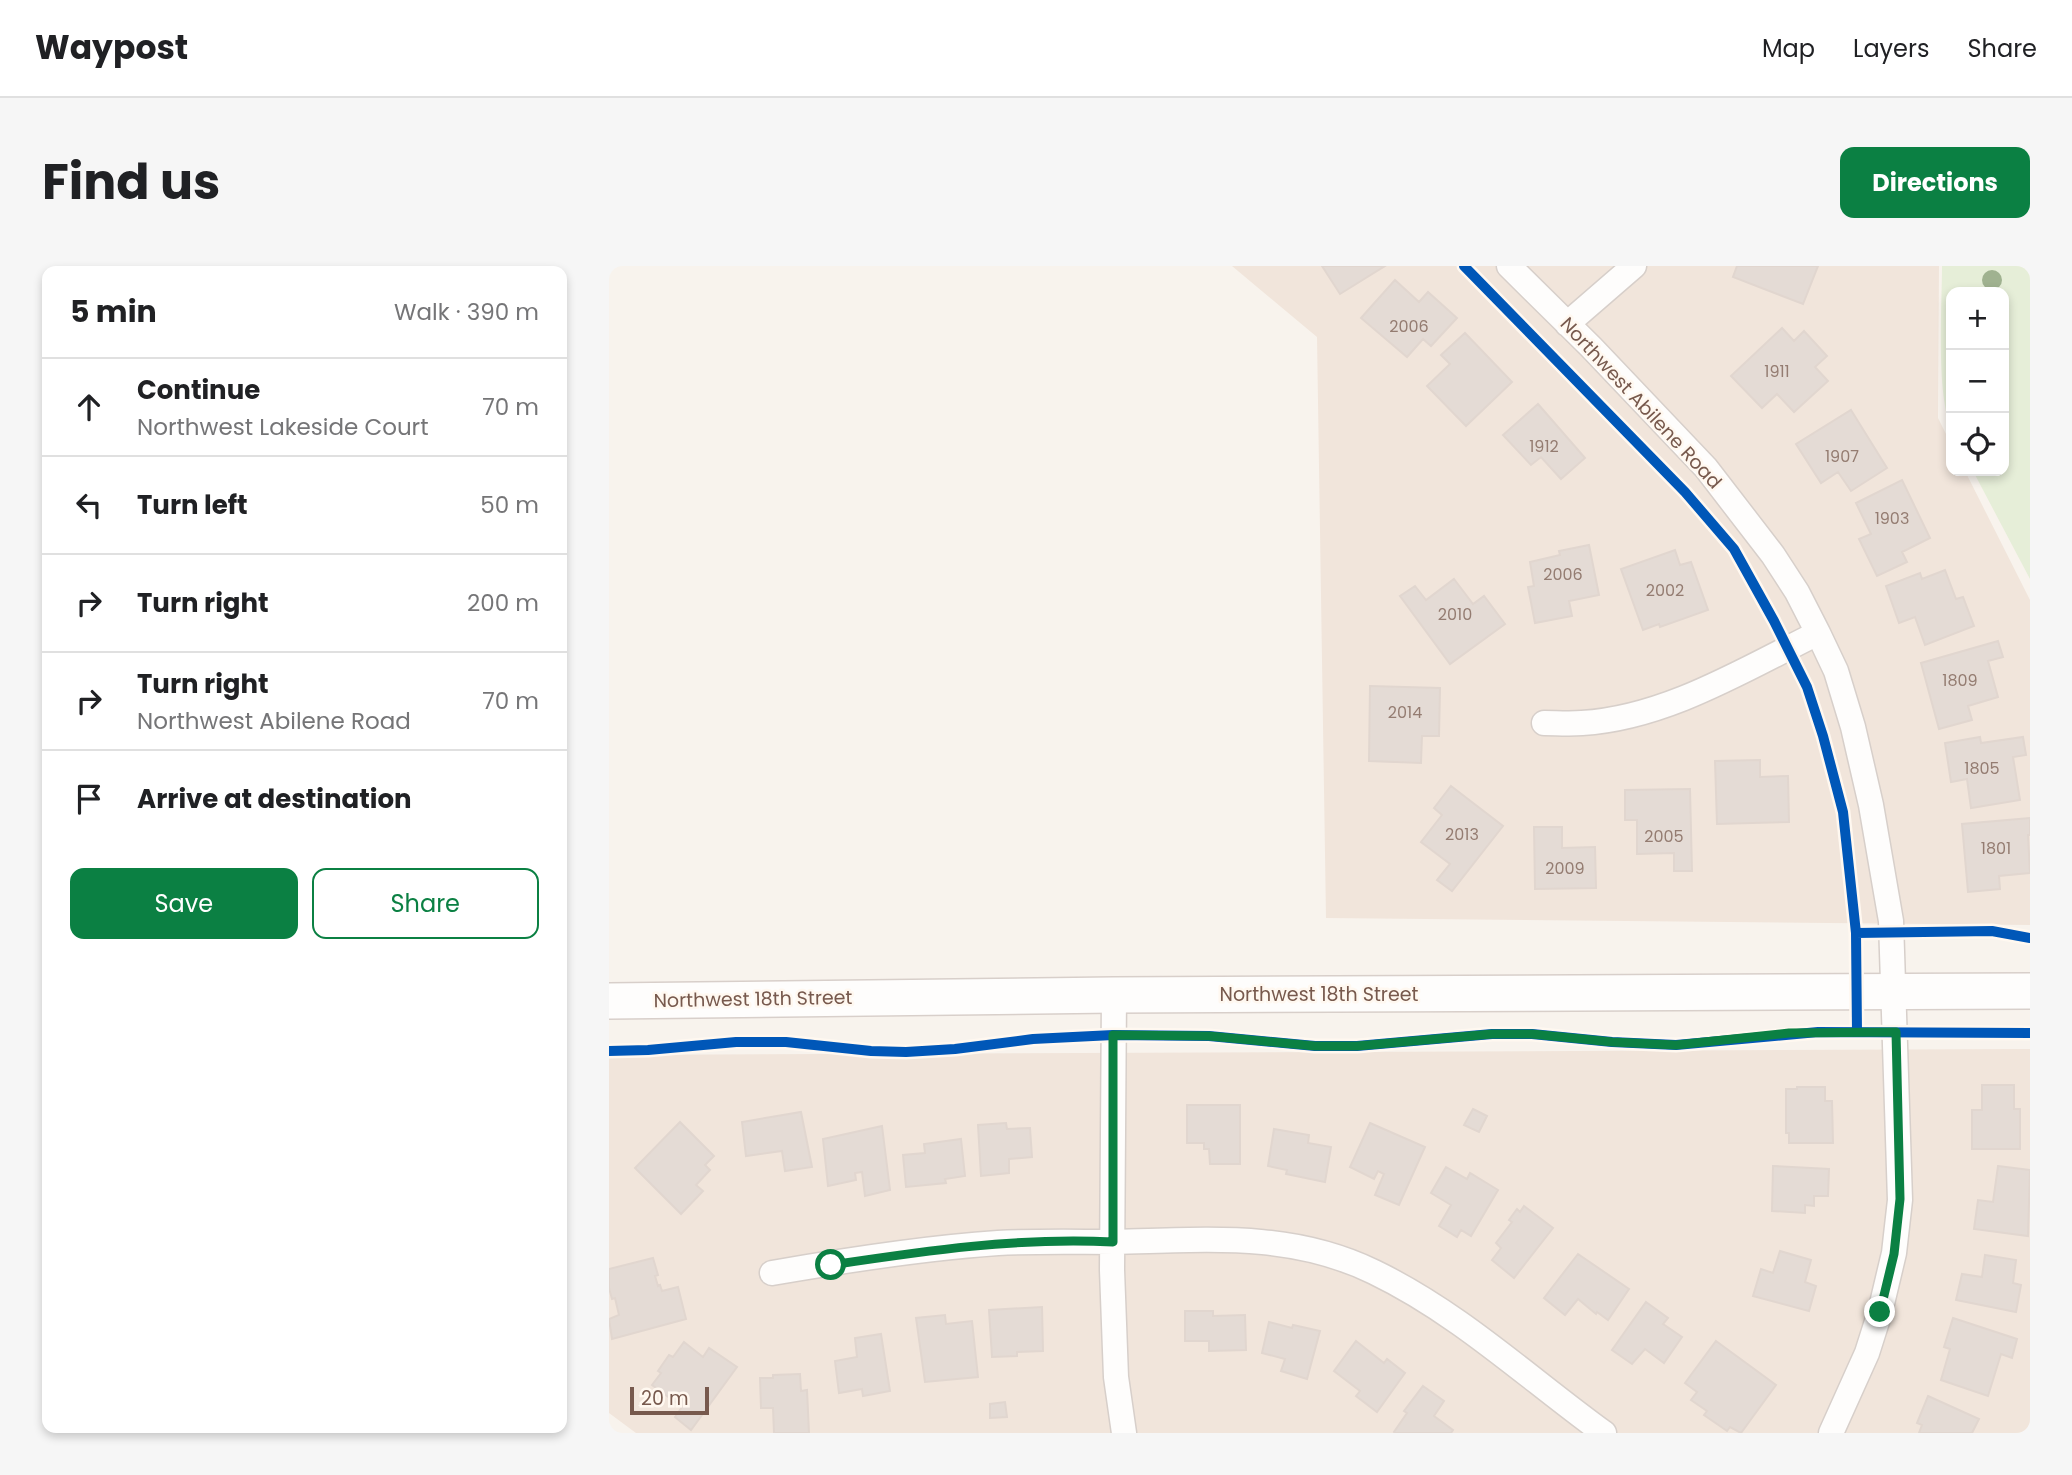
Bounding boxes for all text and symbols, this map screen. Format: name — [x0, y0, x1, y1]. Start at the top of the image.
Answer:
text: Waypost — [35, 24, 188, 71]
text: Map — [1762, 32, 1815, 65]
text: Layers — [1853, 32, 1929, 65]
text: Share — [1967, 32, 2037, 65]
button: Directions — [1840, 147, 2030, 218]
text: Find us — [42, 148, 220, 216]
map controls — [1946, 287, 2009, 476]
button: + — [1946, 287, 2009, 350]
text: 5 min — [70, 290, 157, 333]
text: Walk · 390 m — [394, 296, 539, 328]
street label: Northwest Abilene Road — [1554, 311, 1728, 495]
house number: 2006 — [1389, 315, 1429, 338]
button: − — [1946, 350, 2009, 413]
house number: 1911 — [1764, 360, 1790, 383]
text: Continue — [137, 372, 260, 408]
icon: ahead — [70, 388, 108, 426]
text: 70 m — [482, 391, 539, 423]
text: Northwest Lakeside Court — [137, 411, 429, 443]
button: locate — [1946, 413, 2009, 476]
house number: 1912 — [1529, 435, 1559, 458]
house number: 1907 — [1825, 445, 1859, 468]
icon: left — [70, 486, 108, 524]
text: Turn left — [137, 487, 248, 523]
text: 50 m — [480, 489, 539, 521]
house number: 1903 — [1875, 507, 1909, 530]
house number: 2006 — [1543, 563, 1583, 586]
house number: 2002 — [1646, 579, 1684, 602]
icon: right — [70, 584, 108, 622]
text: Turn right — [137, 585, 269, 621]
text: 200 m — [467, 587, 539, 619]
house number: 2010 — [1438, 603, 1472, 626]
text: Turn right — [137, 666, 269, 702]
house number: 1809 — [1942, 669, 1978, 692]
icon: right — [70, 682, 108, 720]
text: 70 m — [482, 685, 539, 717]
house number: 2014 — [1388, 701, 1422, 724]
text: Northwest Abilene Road — [137, 705, 411, 737]
house number: 1805 — [1964, 757, 2000, 780]
icon: arrive — [70, 780, 108, 818]
text: Arrive at destination — [137, 781, 412, 817]
house number: 2013 — [1445, 823, 1479, 846]
house number: 2005 — [1644, 825, 1684, 848]
house number: 1801 — [1981, 837, 2011, 860]
house number: 2009 — [1545, 857, 1585, 880]
button: Save — [70, 868, 298, 939]
button: Share — [312, 868, 539, 939]
street label: Northwest 18th Street — [1220, 981, 1418, 1008]
street label: Northwest 18th Street — [653, 984, 853, 1014]
route start — [815, 1249, 846, 1280]
route end — [1864, 1296, 1895, 1327]
scale bar — [630, 1384, 709, 1416]
text: 20 m — [641, 1385, 689, 1412]

